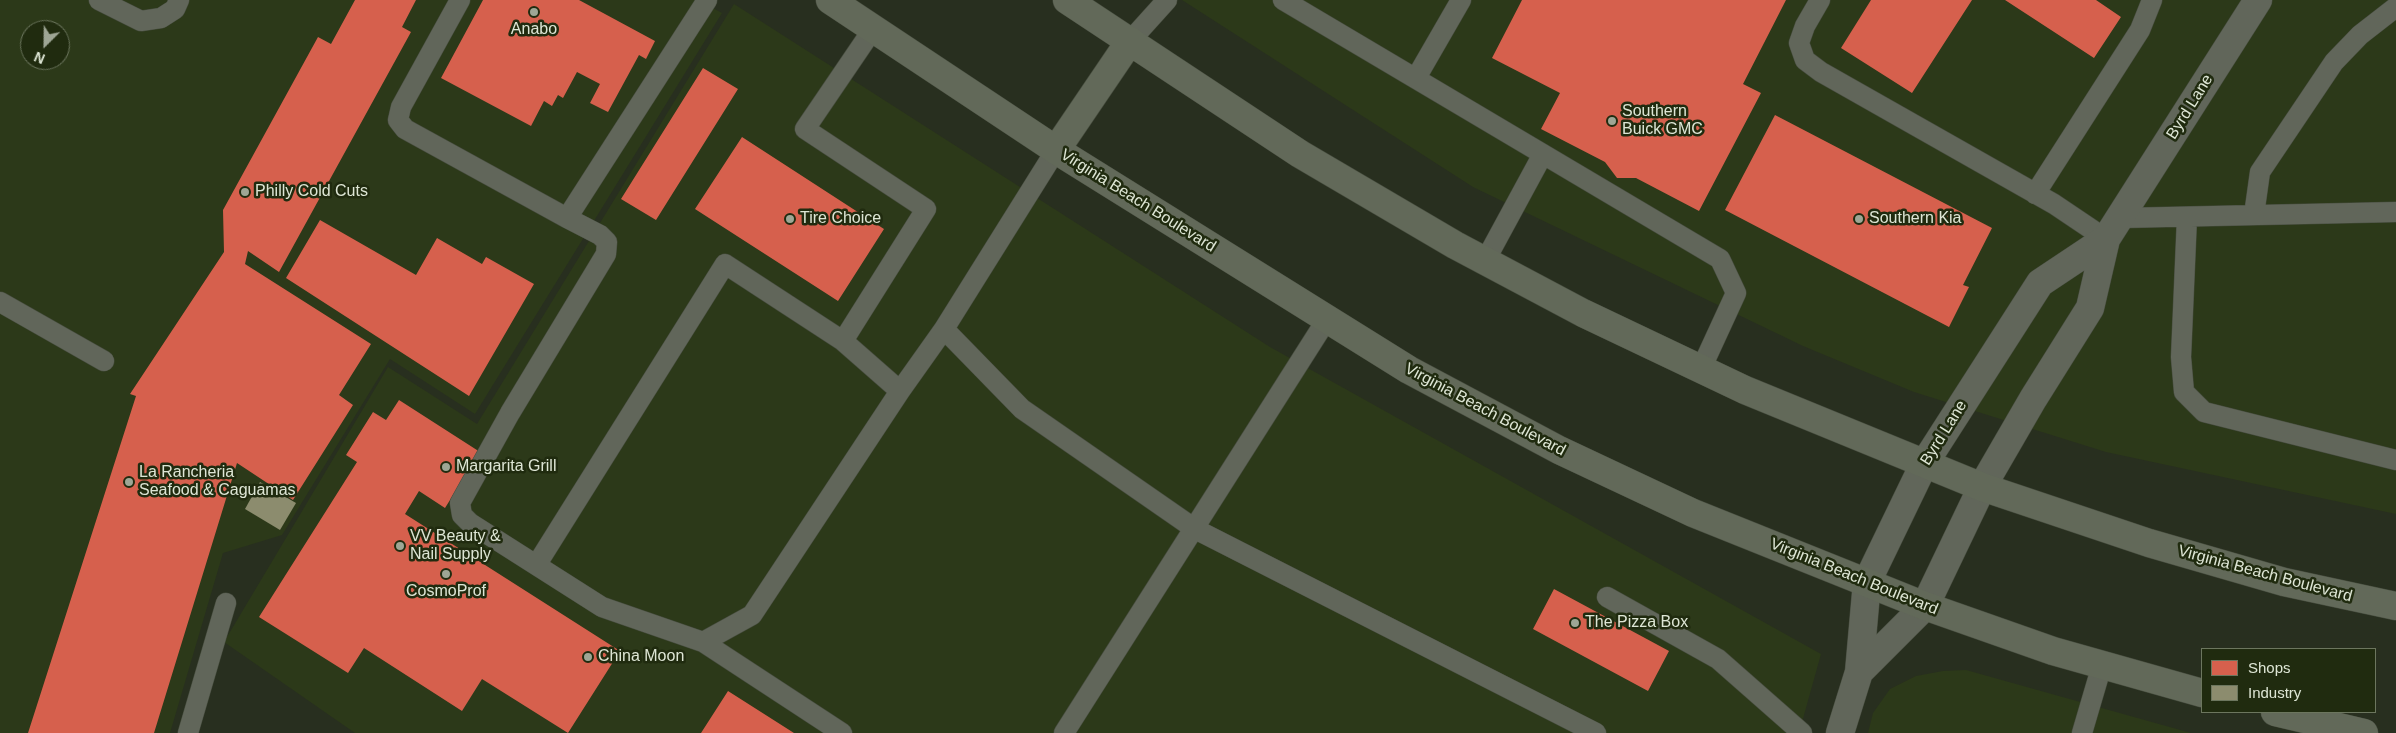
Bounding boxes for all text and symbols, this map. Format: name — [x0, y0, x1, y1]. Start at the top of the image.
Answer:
marker: Anabo — [528, 6, 540, 18]
north arrow — [20, 20, 70, 70]
place label: Anabo — [511, 20, 557, 40]
text: N — [32, 49, 47, 67]
street label: Byrd Lane — [2163, 71, 2217, 143]
place label: Southern Buick GMC — [1622, 102, 1703, 140]
marker: Southern Buick GMC — [1606, 115, 1618, 127]
street label: Virginia Beach Boulevard — [1057, 145, 1219, 257]
place label: Philly Cold Cuts — [255, 182, 368, 202]
marker: Philly Cold Cuts — [239, 186, 251, 198]
place label: Tire Choice — [800, 209, 881, 229]
place label: Southern Kia — [1869, 209, 1962, 229]
marker: Tire Choice — [784, 213, 796, 225]
marker: Southern Kia — [1853, 213, 1865, 225]
street label: Virginia Beach Boulevard — [1401, 359, 1569, 461]
street label: Byrd Lane — [1917, 397, 1971, 469]
place label: Margarita Grill — [456, 457, 556, 477]
marker: Margarita Grill — [440, 461, 452, 473]
place label: La Rancheria Seafood & Caguamas — [139, 463, 296, 501]
marker: La Rancheria Seafood & Caguamas — [123, 476, 135, 488]
place label: VV Beauty & Nail Supply — [410, 527, 501, 565]
street label: Virginia Beach Boulevard — [1767, 535, 1941, 619]
marker: VV Beauty & Nail Supply — [394, 540, 406, 552]
street label: Virginia Beach Boulevard — [2176, 542, 2354, 606]
marker: CosmoProf — [440, 568, 452, 580]
place label: CosmoProf — [406, 582, 486, 602]
place label: The Pizza Box — [1585, 613, 1688, 633]
marker: The Pizza Box — [1569, 617, 1581, 629]
place label: China Moon — [598, 647, 684, 667]
legend — [2201, 648, 2376, 713]
marker: China Moon — [582, 651, 594, 663]
text: Shops — [2248, 659, 2291, 676]
text: Industry — [2248, 684, 2301, 701]

